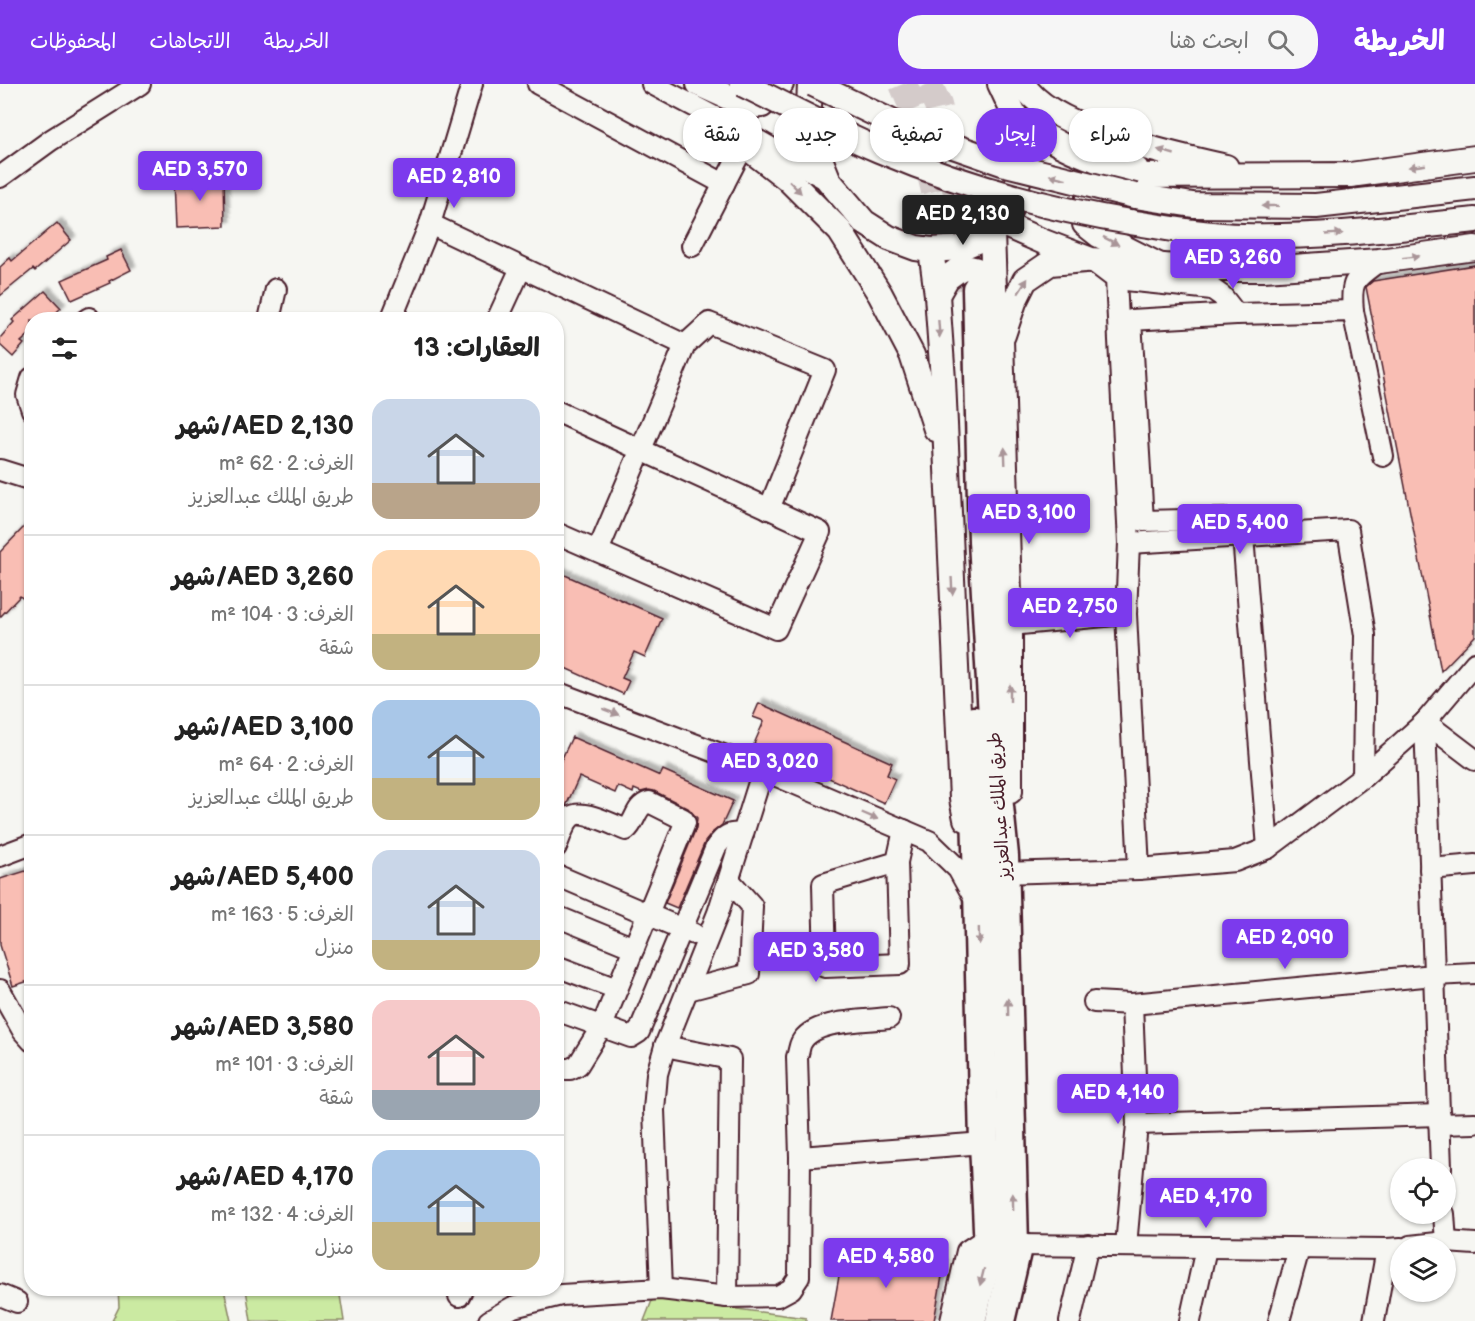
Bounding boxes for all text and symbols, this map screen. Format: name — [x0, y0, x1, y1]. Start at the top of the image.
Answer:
search box — [898, 15, 1318, 69]
text: الخريطة — [1354, 25, 1445, 58]
icon: search — [1264, 26, 1297, 59]
text: ابحث هنا — [1169, 28, 1249, 55]
text: المحفوظات — [30, 29, 116, 54]
text: الاتجاهات — [149, 29, 231, 54]
text: الخريطة — [264, 29, 329, 54]
chip: شقة — [683, 108, 762, 162]
chip: جديد — [774, 108, 858, 162]
chip: تصفية — [870, 108, 964, 162]
chip: إيجار — [976, 108, 1057, 162]
chip: شراء — [1069, 108, 1152, 162]
one-way arrow — [1157, 147, 1175, 156]
pin: AED 3,570 — [131, 151, 269, 202]
text: AED 3,570 — [152, 158, 248, 182]
pin: AED 2,810 — [385, 158, 523, 209]
one-way arrow — [1407, 161, 1426, 170]
text: AED 2,810 — [407, 165, 501, 189]
one-way arrow — [1049, 172, 1067, 181]
one-way arrow — [788, 179, 802, 193]
pin: AED 2,130 — [894, 195, 1032, 246]
one-way arrow — [1261, 201, 1280, 211]
text: AED 2,130 — [916, 202, 1010, 226]
one-way arrow — [1325, 229, 1344, 239]
one-way arrow — [1103, 236, 1120, 246]
pin: AED 3,260 — [1164, 239, 1302, 290]
text: AED 3,260 — [1184, 246, 1282, 270]
one-way arrow — [1401, 252, 1420, 261]
one-way arrow — [1017, 279, 1029, 295]
one-way arrow — [935, 319, 944, 338]
icon: filters — [48, 332, 81, 365]
text: العقارات: 13 — [413, 333, 540, 364]
text: AED 2,130/شهر — [177, 411, 354, 442]
icon: home — [420, 423, 492, 495]
one-way arrow — [1000, 446, 1010, 465]
text: الغرف: 2 · 62 m² — [219, 452, 354, 476]
text: طريق الملك عبدالعزيز — [189, 485, 354, 509]
pin: AED 3,100 — [960, 494, 1098, 545]
text: AED 3,100 — [982, 501, 1076, 525]
pin: AED 5,400 — [1171, 504, 1309, 555]
text: AED 5,400 — [1191, 511, 1289, 535]
text: AED 3,260/شهر — [172, 562, 354, 593]
icon: home — [420, 574, 492, 646]
one-way arrow — [948, 577, 957, 596]
pin: AED 2,750 — [1001, 588, 1139, 639]
text: AED 2,750 — [1022, 595, 1118, 619]
text: الغرف: 3 · 104 m² — [211, 603, 354, 627]
text: شقة — [319, 636, 354, 660]
one-way arrow — [1005, 683, 1015, 702]
one-way arrow — [603, 708, 621, 718]
text: AED 3,100/شهر — [176, 712, 354, 743]
icon: home — [420, 724, 492, 796]
street label: طريق الملك عبدالعزيز — [984, 731, 1015, 883]
pin: AED 3,020 — [701, 743, 839, 794]
text: AED 3,020 — [721, 750, 819, 774]
text: الغرف: 2 · 64 m² — [219, 753, 354, 777]
text: طريق الملك عبدالعزيز — [189, 786, 354, 810]
one-way arrow — [862, 811, 880, 821]
text: AED 5,400/شهر — [172, 862, 354, 893]
icon: home — [420, 874, 492, 946]
text: الغرف: 5 · 163 m² — [211, 903, 354, 927]
pin: AED 2,090 — [1216, 919, 1354, 970]
text: AED 2,090 — [1236, 926, 1334, 950]
one-way arrow — [974, 927, 984, 946]
pin: AED 3,580 — [747, 932, 885, 983]
text: منزل — [315, 936, 354, 960]
text: AED 3,580 — [768, 939, 864, 963]
one-way arrow — [1003, 997, 1012, 1016]
text: AED 3,580/شهر — [173, 1012, 354, 1043]
icon: home — [420, 1024, 492, 1096]
text: الغرف: 3 · 101 m² — [215, 1053, 354, 1077]
pin: AED 4,140 — [1049, 1074, 1187, 1125]
text: AED 4,140 — [1071, 1081, 1165, 1105]
text: شقة — [319, 1086, 354, 1110]
map controls — [1390, 1158, 1456, 1302]
button: locate — [1390, 1158, 1456, 1224]
text: AED 4,170/شهر — [178, 1162, 354, 1193]
icon: home — [420, 1174, 492, 1246]
pin: AED 4,170 — [1137, 1178, 1275, 1229]
text: AED 4,170 — [1160, 1185, 1252, 1209]
one-way arrow — [1008, 1192, 1017, 1211]
text: الغرف: 4 · 132 m² — [211, 1203, 354, 1227]
text: منزل — [315, 1236, 354, 1260]
button: layers — [1390, 1236, 1456, 1302]
pin: AED 4,580 — [817, 1238, 955, 1289]
text: AED 4,580 — [838, 1245, 934, 1269]
one-way arrow — [976, 1268, 986, 1287]

